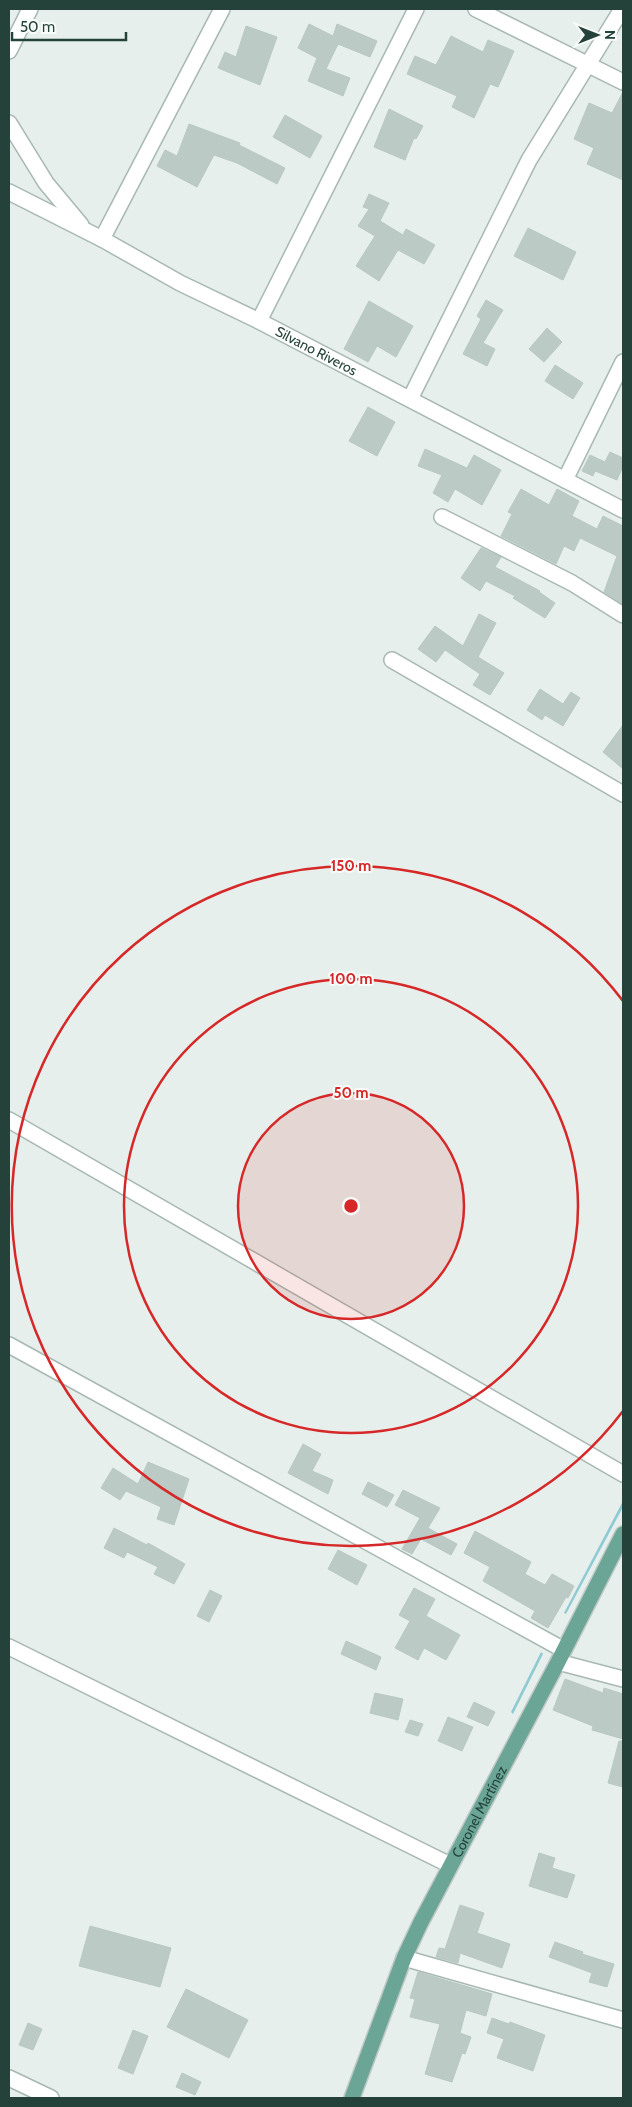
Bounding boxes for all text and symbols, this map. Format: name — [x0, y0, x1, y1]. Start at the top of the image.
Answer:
scale bar — [12, 10, 126, 42]
north arrow — [572, 10, 622, 60]
text: 50 m — [20, 18, 55, 36]
text: N — [601, 30, 619, 40]
street label: Silvano Riveros — [272, 322, 360, 379]
text: 150 m — [331, 857, 371, 875]
text: 100 m — [329, 970, 373, 988]
text: 50 m — [333, 1084, 369, 1102]
centre of rings — [342, 1197, 360, 1215]
street label: Coronel Martínez — [448, 1762, 511, 1861]

